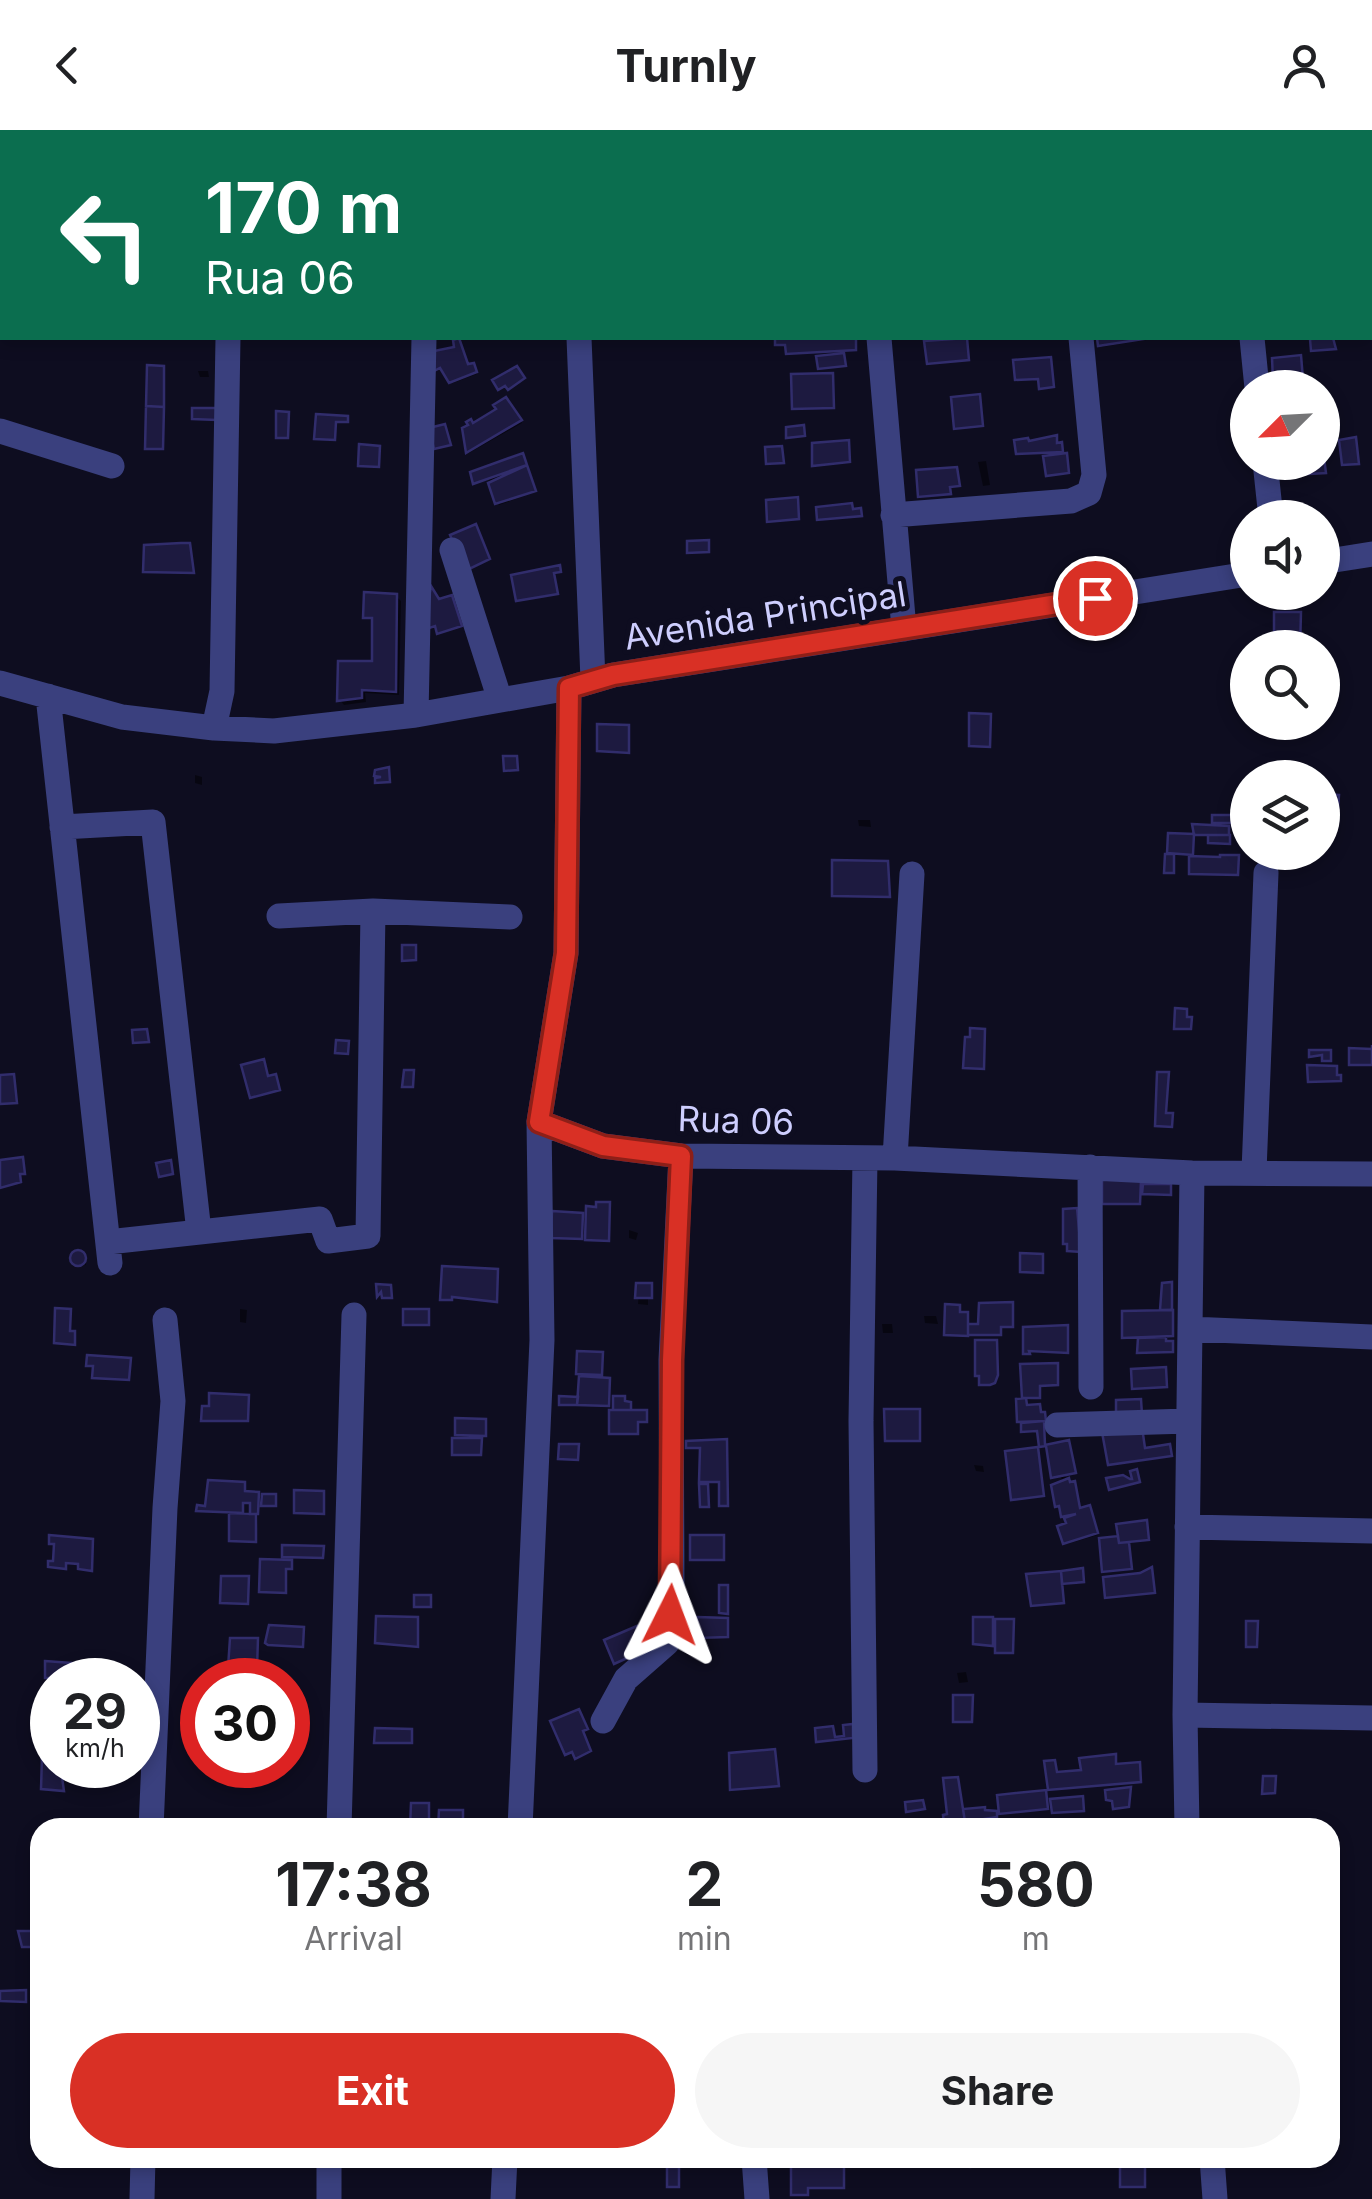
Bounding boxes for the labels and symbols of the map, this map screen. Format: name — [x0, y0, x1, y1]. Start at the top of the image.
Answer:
north arrow — [1230, 370, 1340, 480]
pin — [1053, 556, 1138, 641]
street label: Avenida Principal — [621, 572, 909, 658]
street label: Rua 06 — [677, 1097, 795, 1143]
position arrow — [618, 1563, 722, 1667]
speed limit sign: 30 — [180, 1658, 310, 1788]

